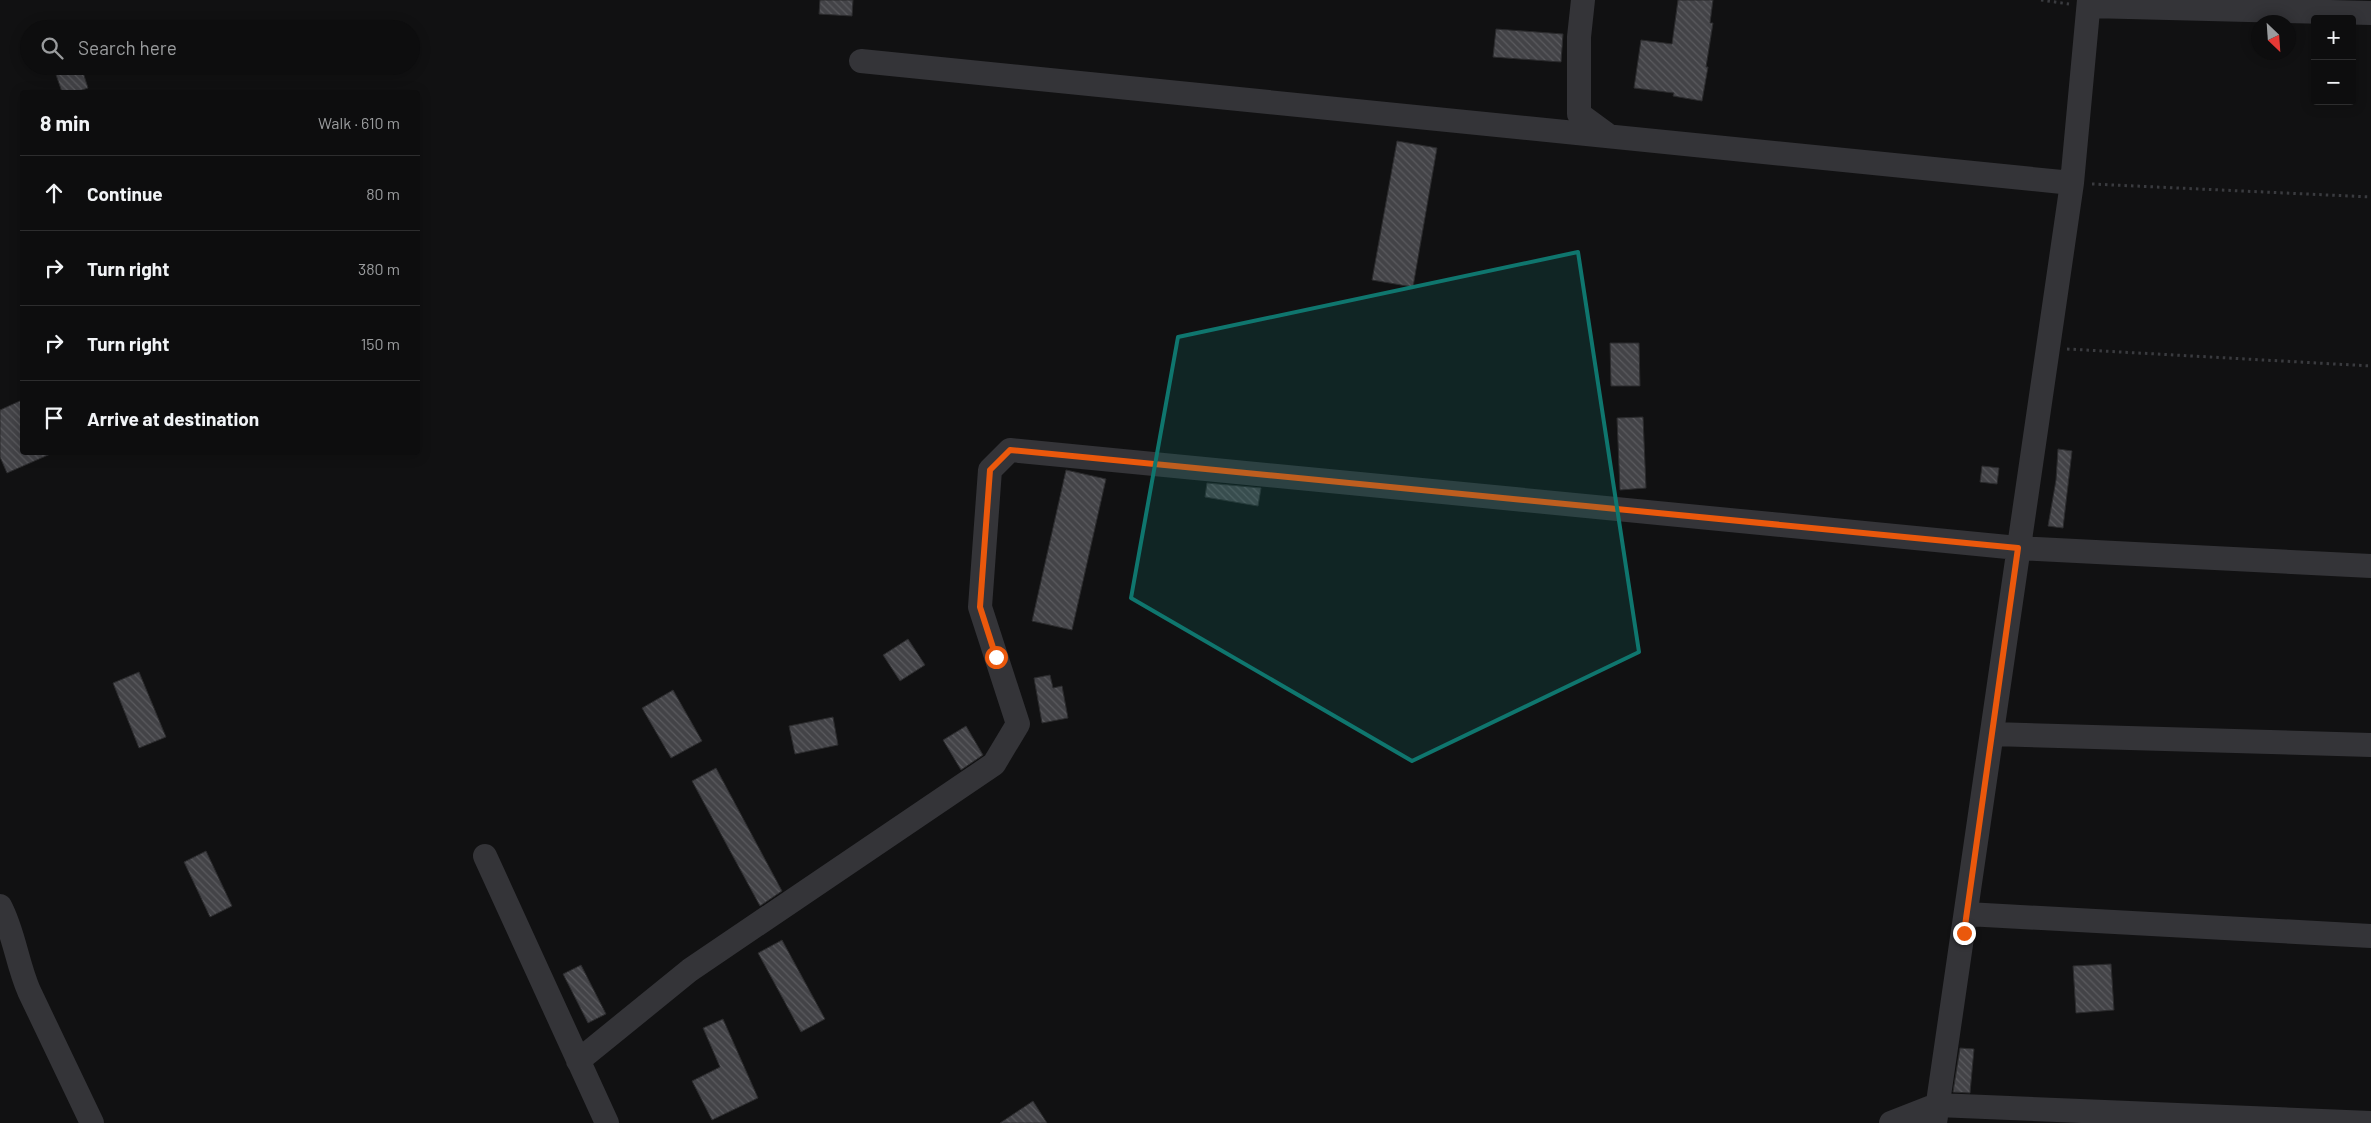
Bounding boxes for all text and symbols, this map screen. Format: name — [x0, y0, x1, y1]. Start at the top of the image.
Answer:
north arrow — [2251, 15, 2296, 60]
map controls — [2311, 15, 2356, 105]
button: + — [2311, 15, 2356, 60]
search box — [20, 20, 420, 75]
icon: search — [38, 34, 66, 62]
text: Search here — [78, 36, 177, 59]
button: − — [2311, 60, 2356, 105]
text: 8 min — [40, 110, 90, 135]
text: Walk · 610 m — [318, 113, 400, 132]
icon: ahead — [40, 179, 68, 207]
text: Continue — [87, 182, 163, 205]
text: 80 m — [366, 184, 400, 203]
icon: right — [40, 254, 68, 282]
text: Turn right — [87, 257, 169, 280]
text: 380 m — [358, 259, 400, 278]
icon: right — [40, 329, 68, 357]
text: Turn right — [87, 332, 169, 355]
text: 150 m — [361, 334, 400, 353]
icon: arrive — [40, 404, 68, 432]
text: Arrive at destination — [87, 407, 259, 430]
route start — [985, 646, 1008, 669]
route end — [1953, 922, 1976, 945]

